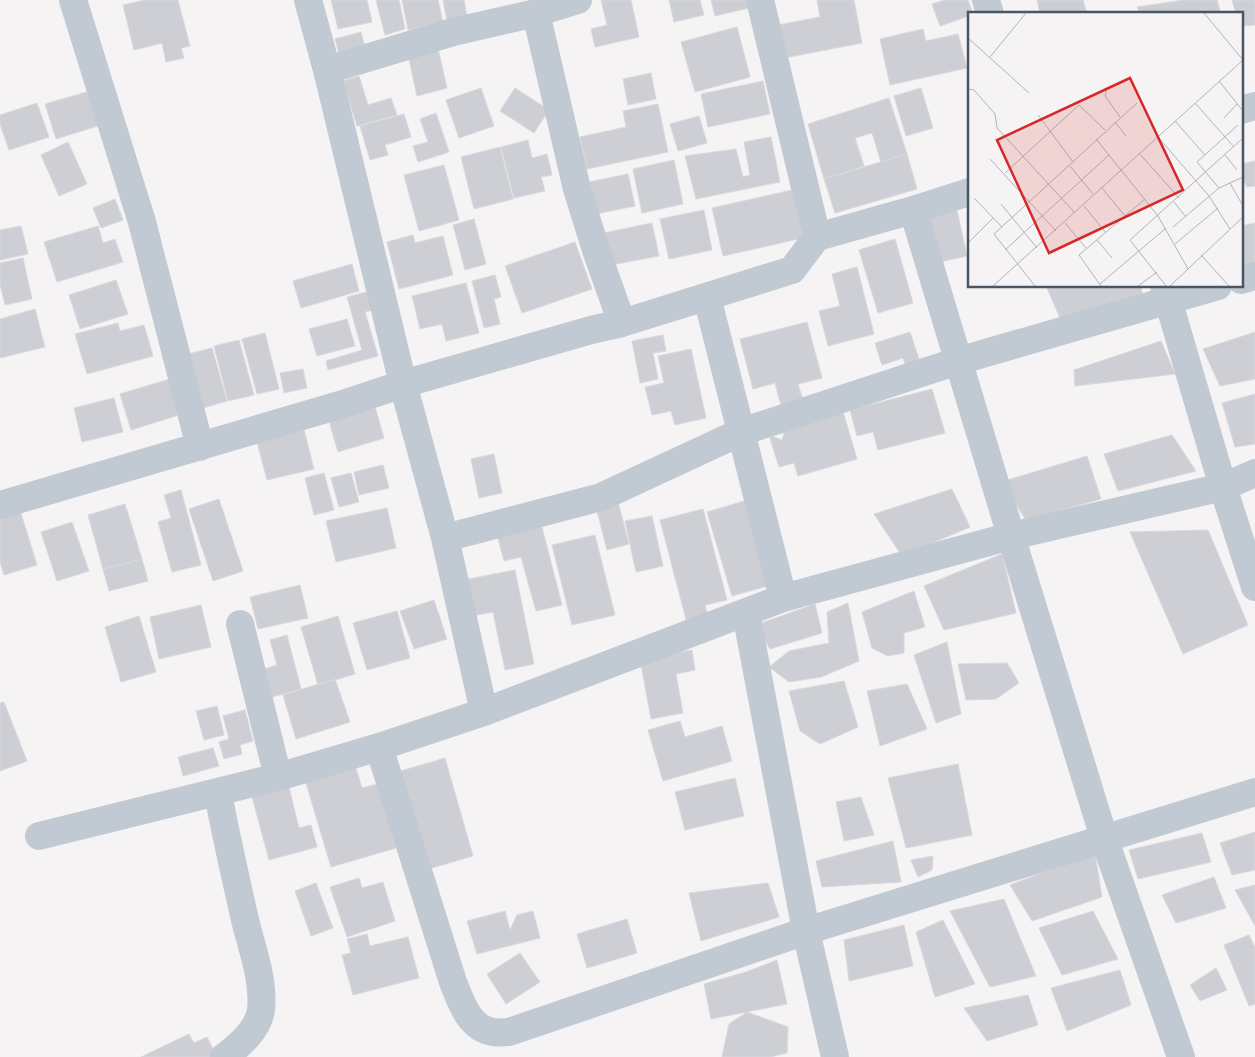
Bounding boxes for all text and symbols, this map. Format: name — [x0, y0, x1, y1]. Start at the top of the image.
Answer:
inset map — [968, 12, 1242, 288]

